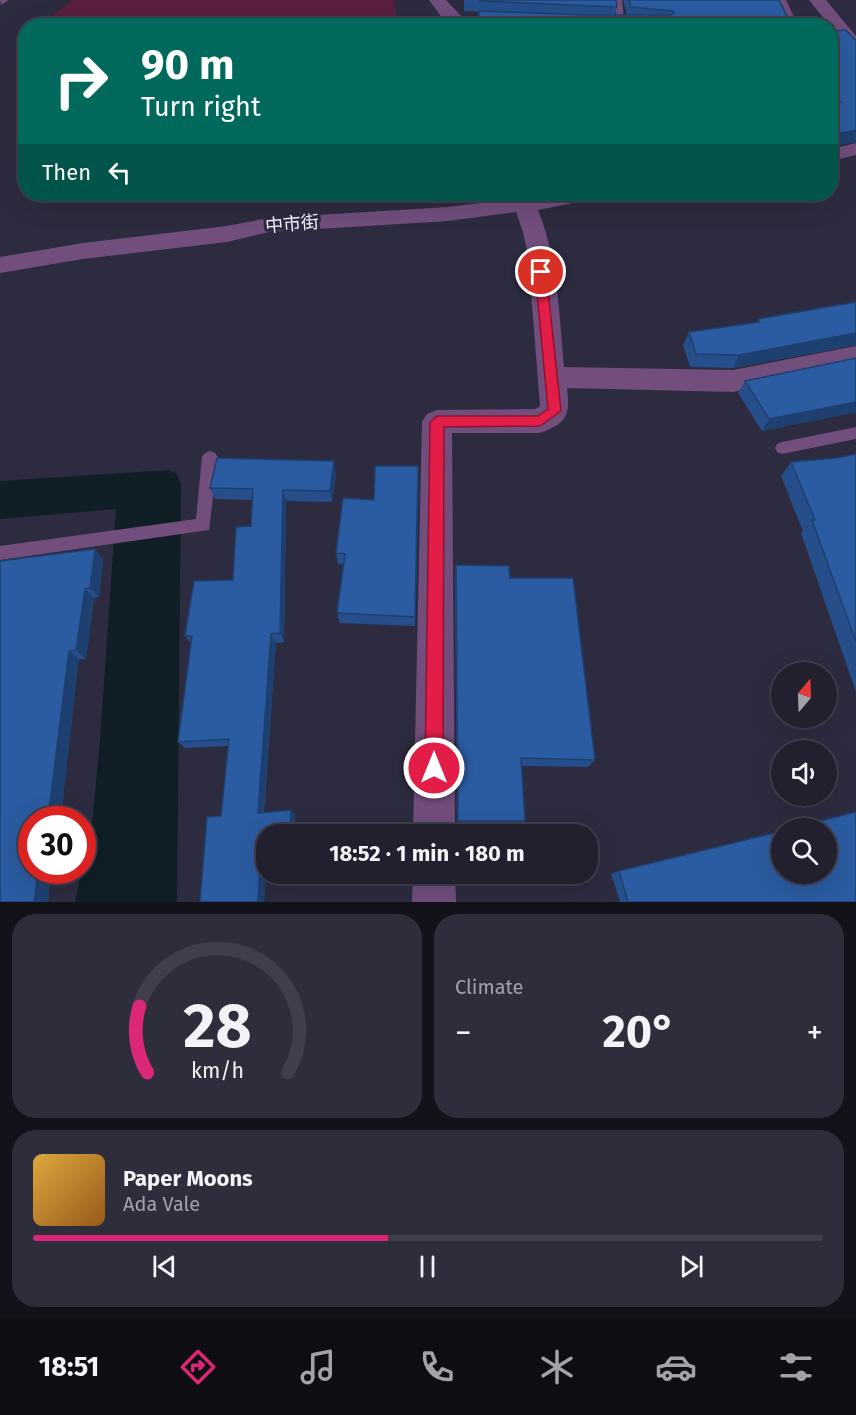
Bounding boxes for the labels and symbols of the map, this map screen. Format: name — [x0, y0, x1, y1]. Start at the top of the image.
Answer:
street label: 中市街 — [264, 211, 320, 237]
pin — [515, 246, 566, 297]
north arrow — [771, 662, 837, 728]
position arrow — [402, 736, 466, 800]
speed limit sign: 30 — [18, 806, 96, 884]

